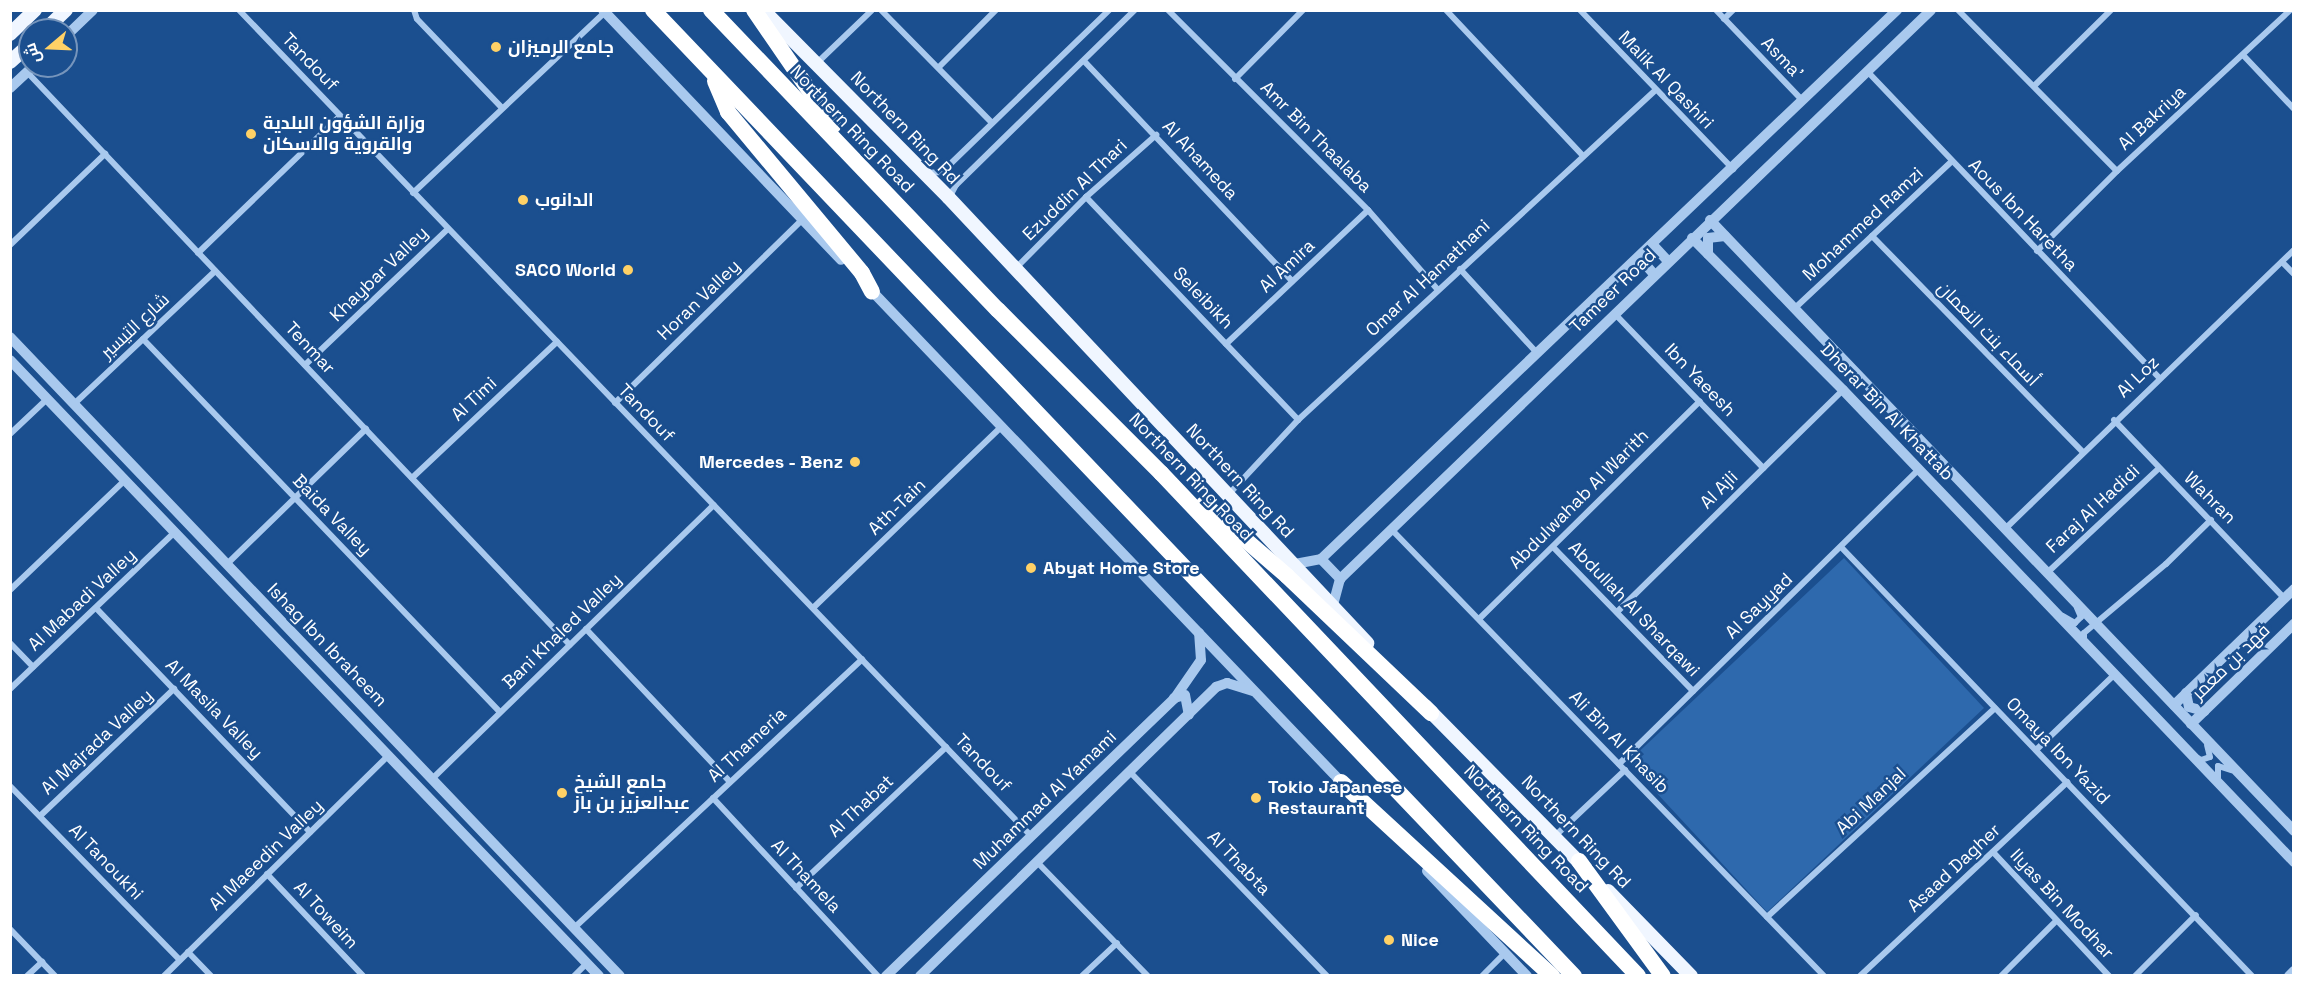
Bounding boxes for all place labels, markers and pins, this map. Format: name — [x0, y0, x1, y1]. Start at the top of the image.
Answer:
place label: جامع الرميزان — [508, 36, 614, 58]
marker: جامع الرميزان — [489, 40, 503, 54]
place label: وزارة الشؤون البلدية والقروية والاسكان — [263, 113, 425, 156]
marker: وزارة الشؤون البلدية والقروية والاسكان — [244, 127, 258, 141]
place label: الدانوب — [535, 189, 594, 211]
marker: الدانوب — [516, 193, 530, 207]
place label: SACO World — [515, 259, 616, 281]
marker: SACO World — [621, 263, 635, 277]
place label: Mercedes - Benz — [698, 451, 843, 473]
marker: Mercedes - Benz — [848, 455, 862, 469]
place label: Abyat Home Store — [1043, 557, 1200, 579]
marker: Abyat Home Store — [1024, 561, 1038, 575]
place label: جامع الشيخ عبدالعزيز بن باز — [574, 772, 690, 814]
place label: Tokio Japanese Restaurant — [1268, 777, 1402, 820]
marker: جامع الشيخ عبدالعزيز بن باز — [555, 786, 569, 800]
marker: Tokio Japanese Restaurant — [1249, 791, 1263, 805]
place label: Nice — [1401, 929, 1439, 951]
marker: Nice — [1382, 933, 1396, 947]

